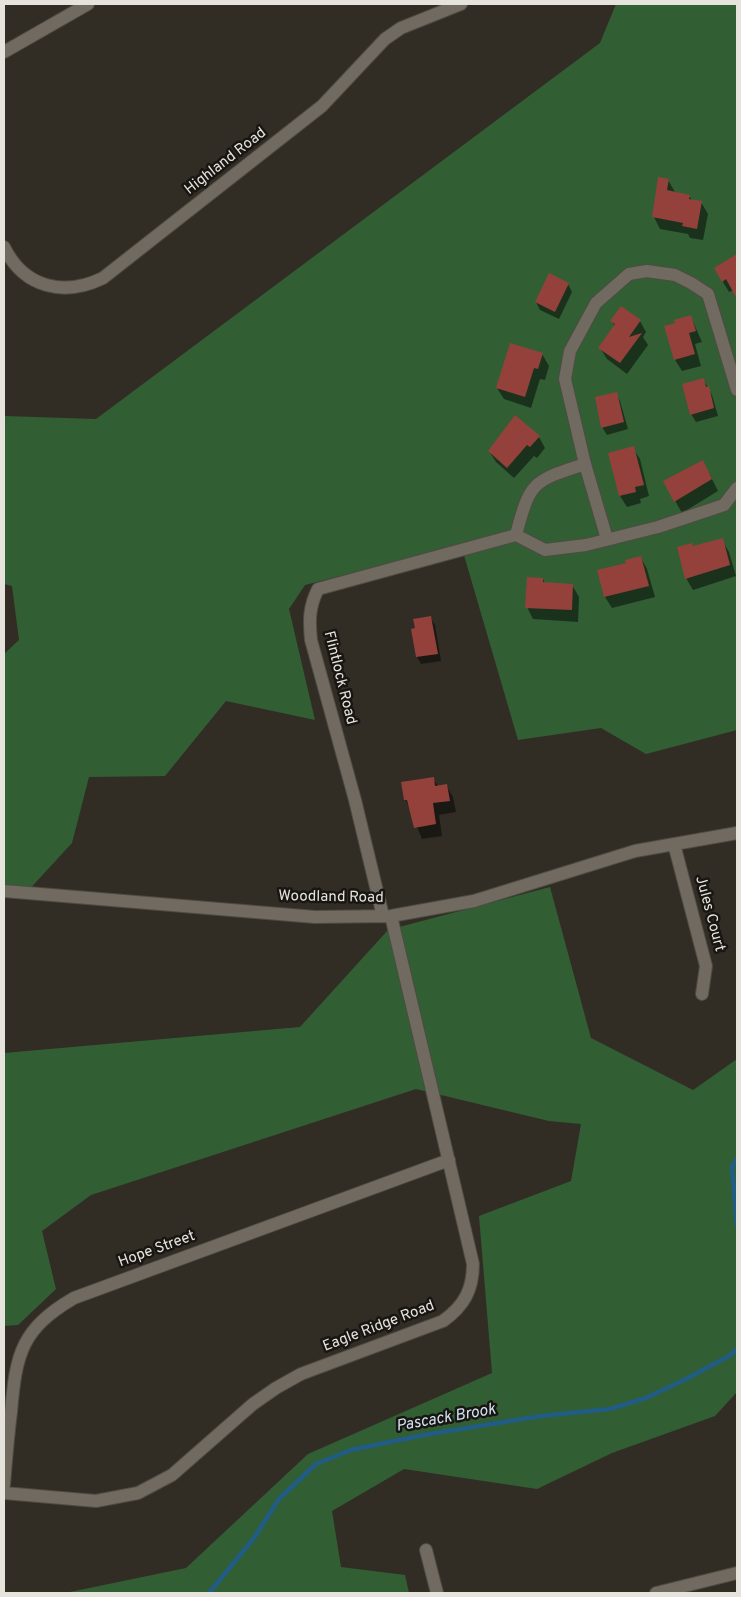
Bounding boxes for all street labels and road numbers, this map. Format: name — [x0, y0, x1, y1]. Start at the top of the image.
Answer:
street label: Highland Road — [182, 125, 270, 199]
street label: Flintlock Road — [319, 629, 359, 727]
street label: Jules Court — [690, 874, 728, 954]
street label: Woodland Road — [278, 888, 384, 908]
street label: Hope Street — [116, 1228, 198, 1272]
street label: Eagle Ridge Road — [321, 1297, 437, 1357]

